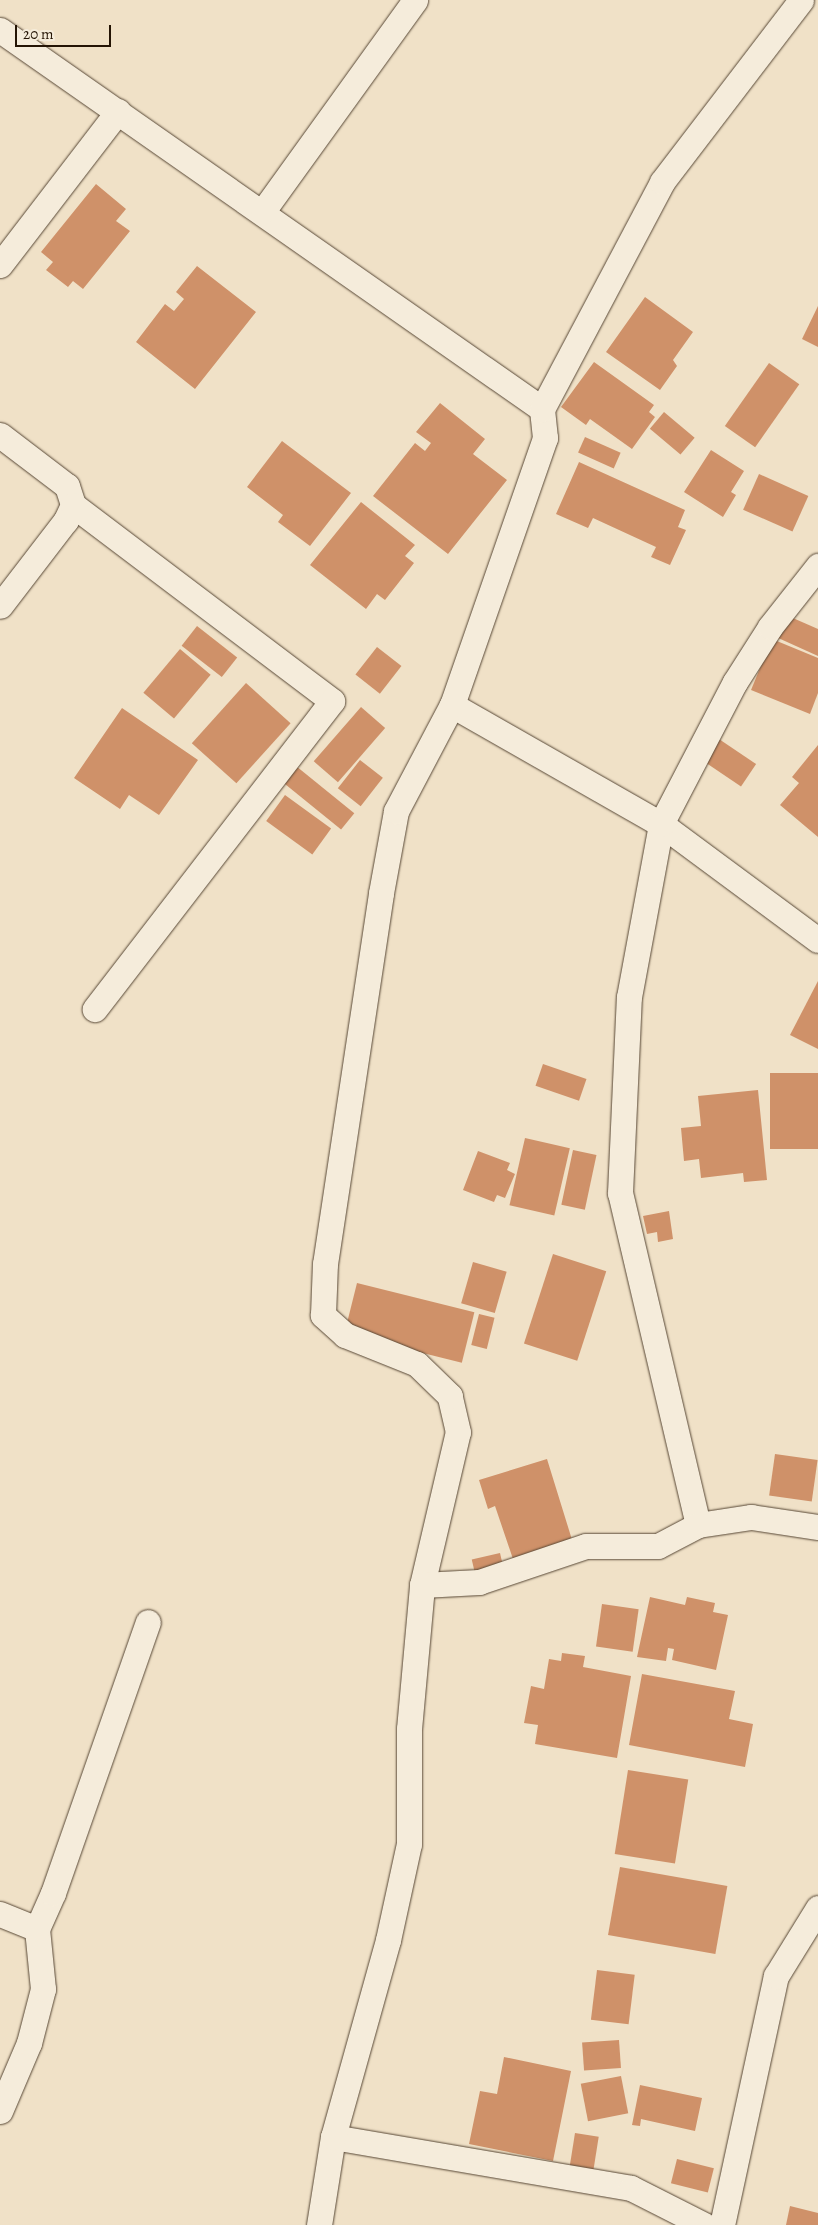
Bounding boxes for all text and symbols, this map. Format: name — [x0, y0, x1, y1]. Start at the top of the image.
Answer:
scale bar — [18, 15, 114, 47]
text: 20 m — [23, 24, 54, 44]

